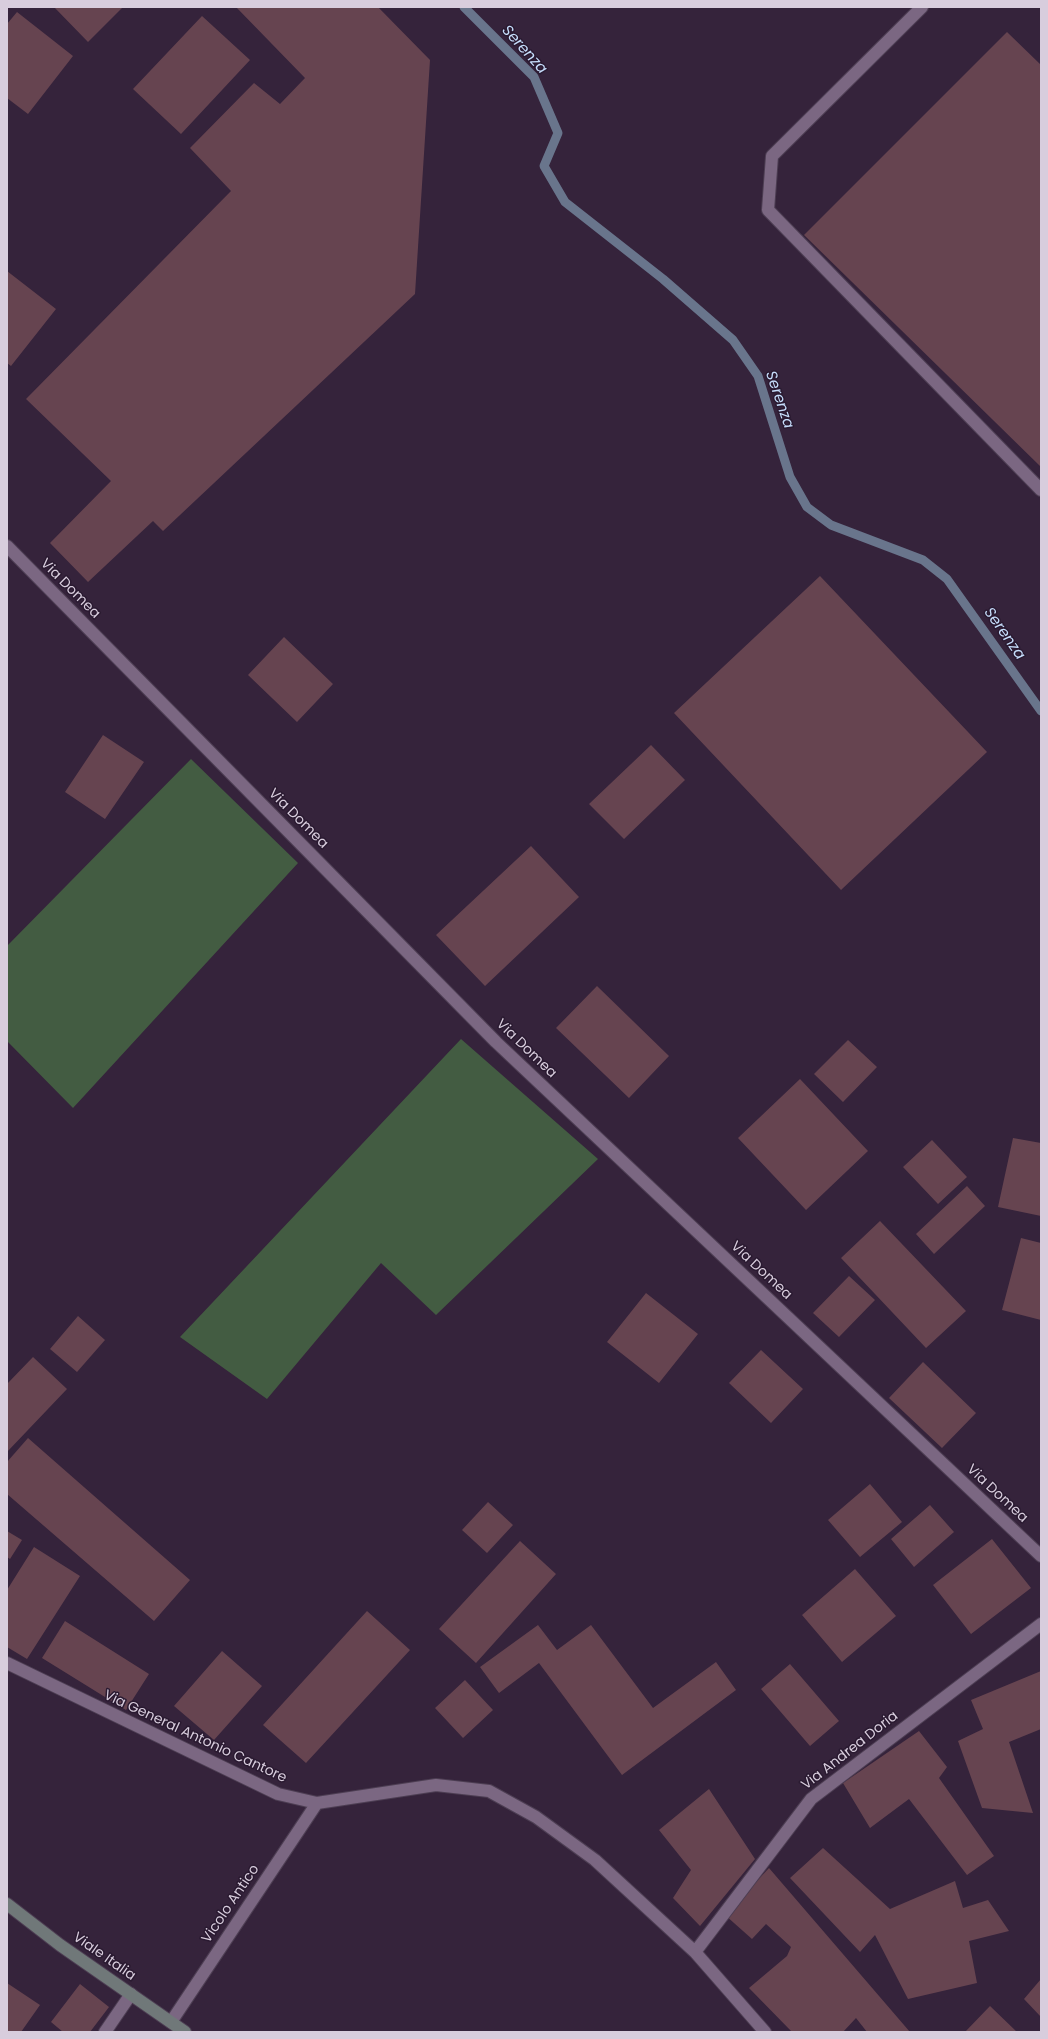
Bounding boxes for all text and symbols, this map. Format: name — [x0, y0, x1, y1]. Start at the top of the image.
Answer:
water label: Serenza — [497, 22, 551, 78]
water label: Serenza — [761, 369, 797, 431]
street label: Via Domea — [37, 556, 103, 622]
water label: Serenza — [980, 604, 1028, 664]
street label: Via Domea — [265, 786, 331, 852]
street label: Via Domea — [492, 1016, 560, 1082]
street label: Via Domea — [727, 1238, 795, 1304]
street label: Via Domea — [963, 1461, 1031, 1527]
street label: Via General Antonio Cantore — [101, 1687, 289, 1787]
street label: Via Andrea Doria — [798, 1708, 902, 1794]
street label: Vicolo Antico — [199, 1862, 263, 1946]
street label: Viale Italia — [69, 1929, 139, 1985]

